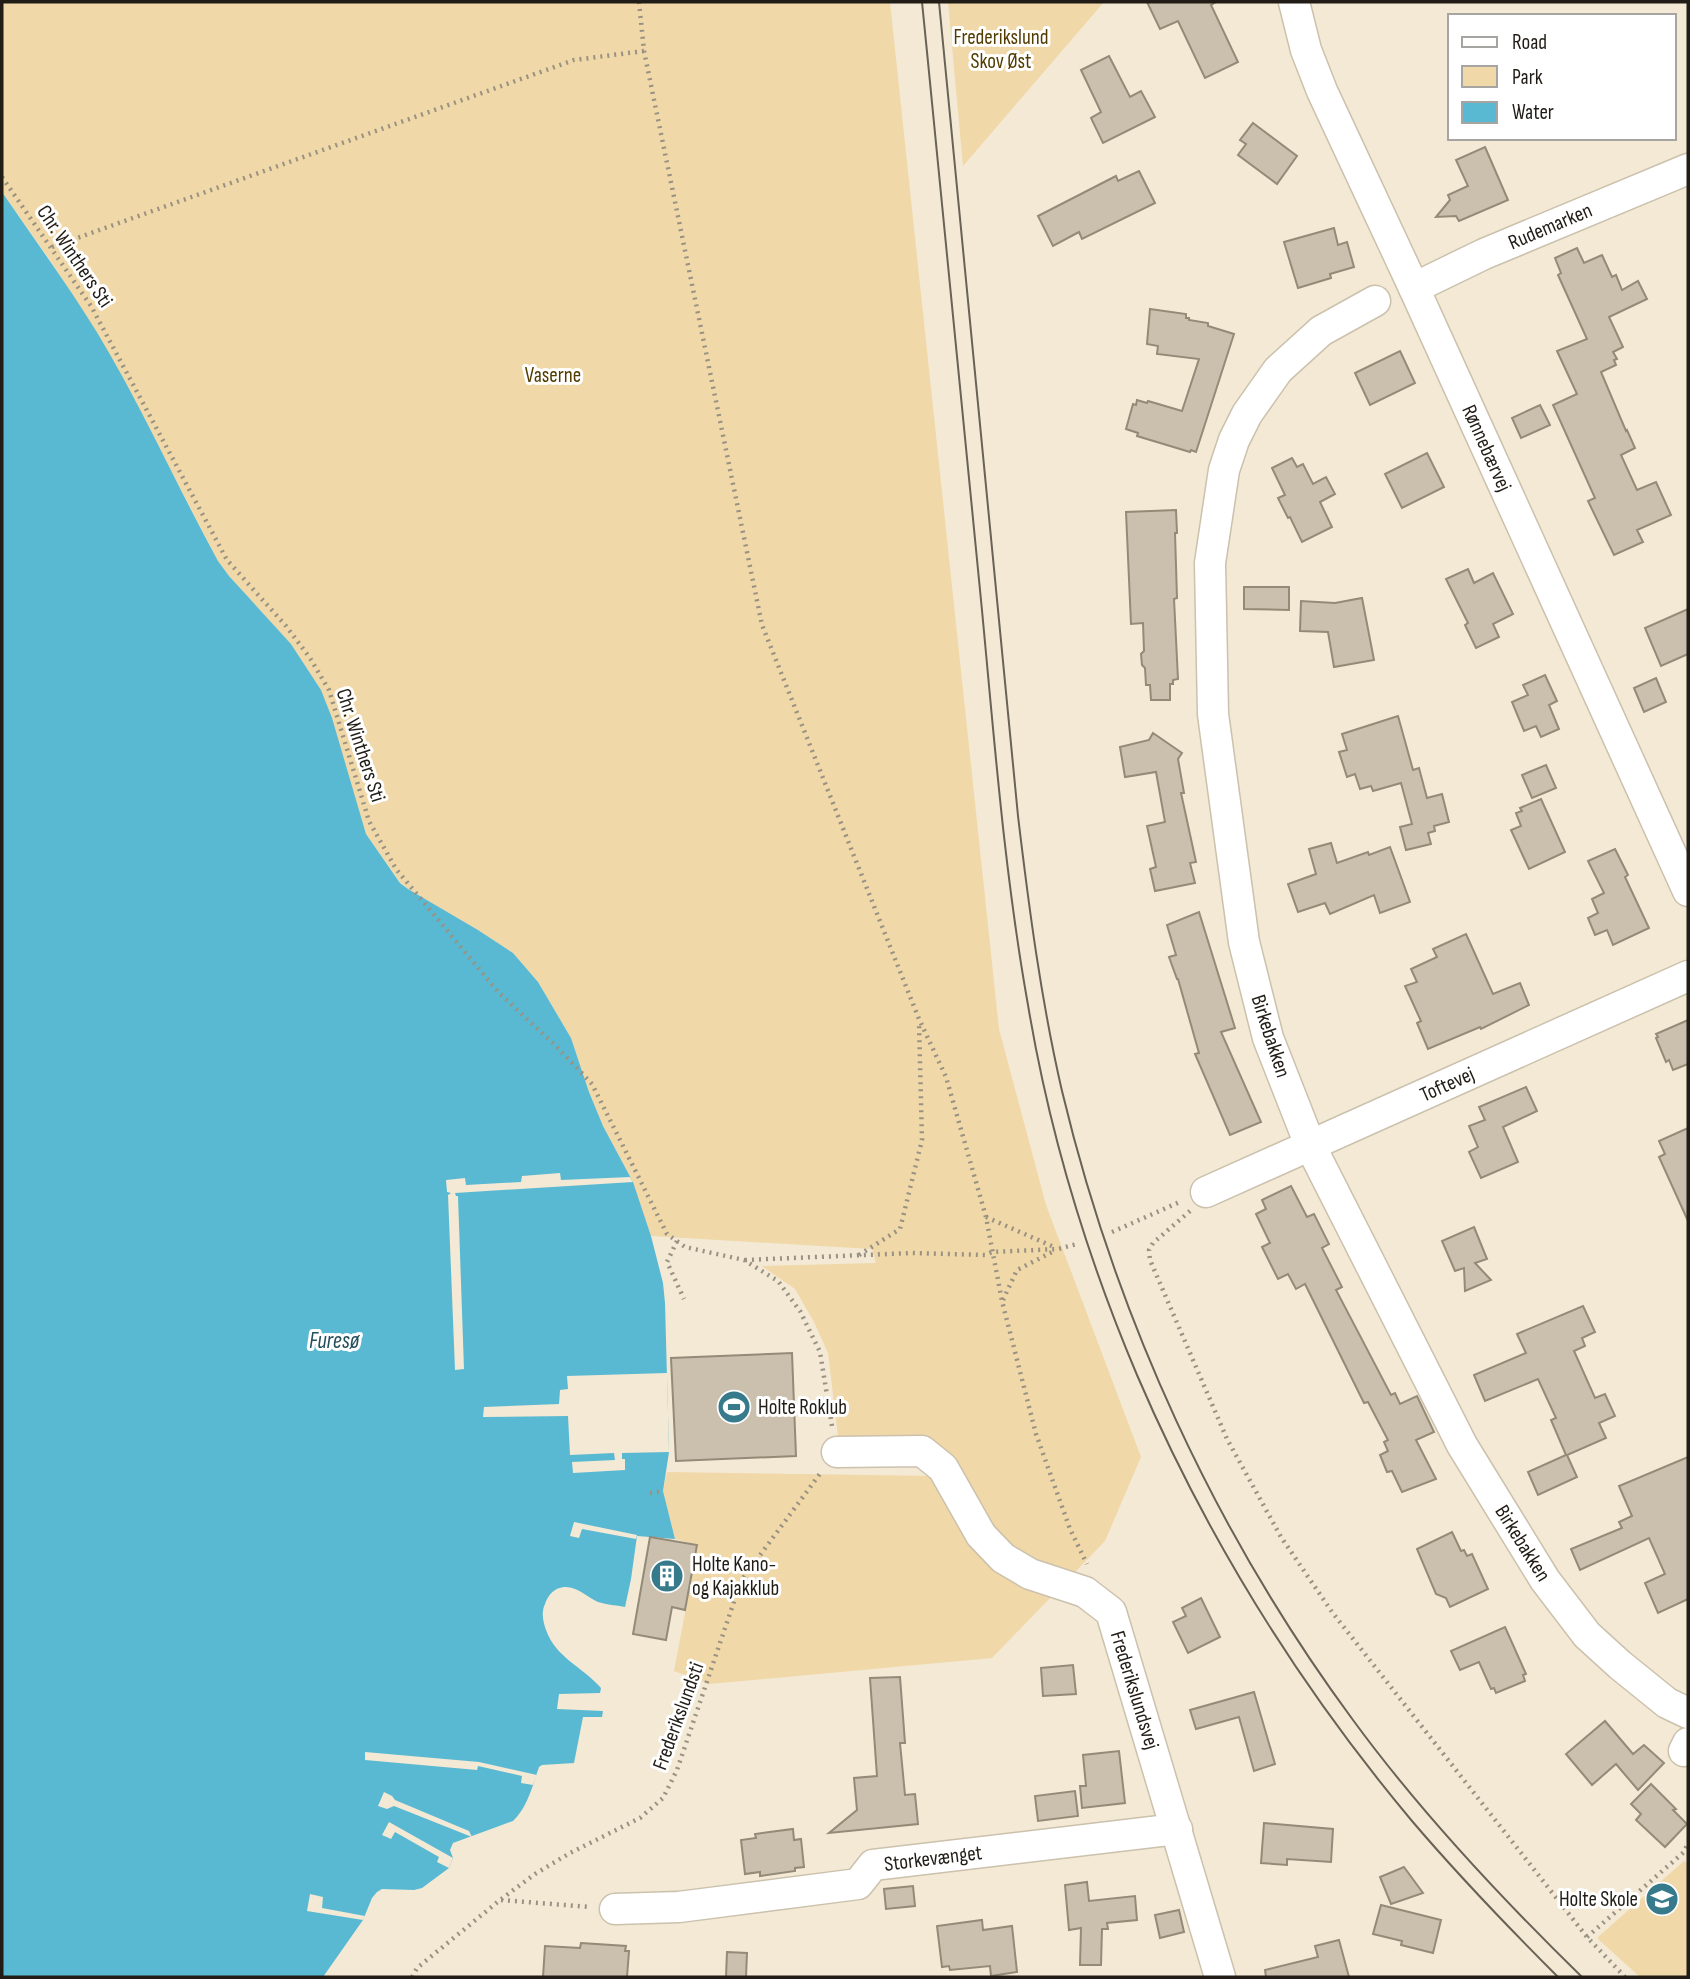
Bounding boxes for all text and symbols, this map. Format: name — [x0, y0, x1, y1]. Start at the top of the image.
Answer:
legend — [1448, 14, 1676, 140]
park label: Frederikslund Skov Øst — [954, 25, 1048, 74]
text: Road — [1512, 30, 1547, 55]
text: Park — [1512, 65, 1543, 90]
text: Water — [1512, 100, 1554, 125]
street label: Rudemarken — [1505, 198, 1596, 255]
street label: Chr. Winthers Sti — [31, 200, 118, 312]
park label: Vaserne — [525, 363, 581, 388]
street label: Rønnebærvej — [1456, 401, 1517, 495]
street label: Chr. Winthers Sti — [330, 685, 391, 805]
street label: Birkebakken — [1245, 992, 1296, 1081]
street label: Toftevej — [1416, 1062, 1478, 1107]
water label: Furesø — [309, 1327, 361, 1355]
sports icon: Holte Roklub — [715, 1388, 753, 1426]
place label: Holte Roklub — [758, 1395, 847, 1420]
street label: Birkebakken — [1489, 1500, 1556, 1586]
place label: Holte Kano- og Kajakklub — [692, 1552, 779, 1601]
building icon: Holte Kano- og Kajakklub — [648, 1557, 686, 1595]
street label: Frederikslundsvej — [1105, 1628, 1164, 1752]
street label: Frederikslundsti — [647, 1659, 709, 1773]
street label: Storkevænget — [883, 1840, 983, 1877]
school or university icon: Holte Skole — [1643, 1880, 1681, 1918]
place label: Holte Skole — [1559, 1887, 1638, 1912]

